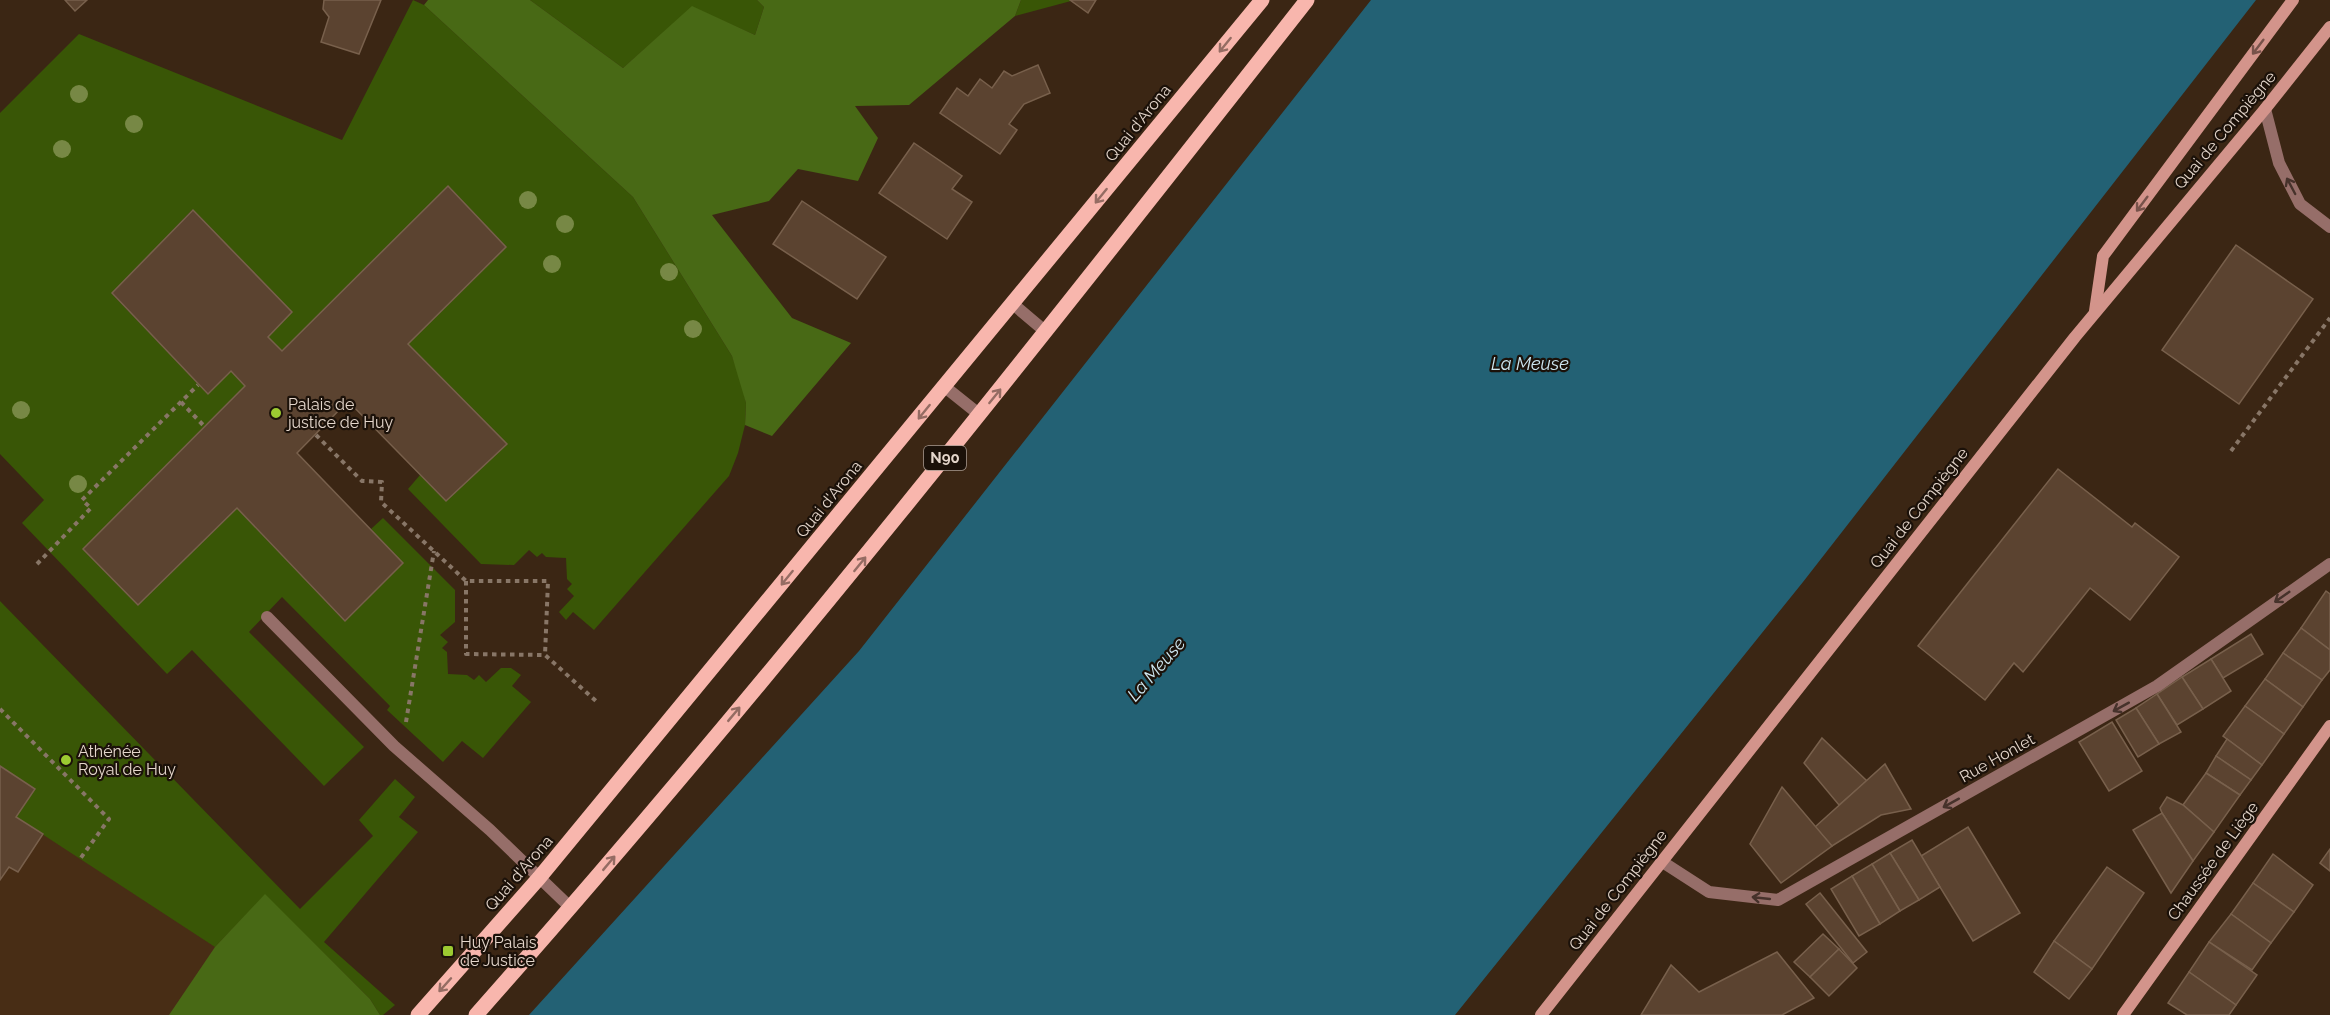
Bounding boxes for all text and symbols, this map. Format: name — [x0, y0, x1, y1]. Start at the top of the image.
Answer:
one-way arrow — [1218, 37, 1231, 53]
one-way arrow — [2252, 39, 2265, 55]
street label: Quai de Compiègne — [2170, 67, 2280, 193]
street label: Quai d'Arona — [1101, 81, 1175, 165]
one-way arrow — [2285, 177, 2296, 195]
one-way arrow — [1094, 188, 1108, 203]
one-way arrow — [2136, 195, 2148, 211]
water label: La Meuse — [1491, 353, 1569, 374]
one-way arrow — [988, 388, 1001, 404]
place label: Palais de justice de Huy — [286, 395, 394, 432]
one-way arrow — [917, 404, 931, 419]
marker: Palais de justice de Huy — [269, 406, 283, 420]
street label: Quai de Compiègne — [1866, 444, 1972, 572]
road number: N90 — [924, 446, 966, 470]
street label: Quai d'Arona — [792, 457, 866, 541]
one-way arrow — [853, 557, 866, 573]
one-way arrow — [780, 570, 793, 586]
one-way arrow — [2275, 591, 2291, 604]
water label: La Meuse — [1123, 632, 1190, 705]
one-way arrow — [2113, 701, 2130, 713]
one-way arrow — [727, 707, 741, 722]
street label: Rue Honlet — [1956, 729, 2038, 786]
place label: Athénée Royal de Huy — [78, 742, 176, 779]
marker: Athénée Royal de Huy — [59, 753, 73, 767]
one-way arrow — [1943, 797, 1960, 809]
street label: Chaussée de Liège — [2164, 798, 2262, 924]
street label: Quai de Compiègne — [1565, 826, 1671, 954]
street label: Quai d'Arona — [481, 831, 557, 915]
one-way arrow — [602, 855, 615, 871]
one-way arrow — [1752, 893, 1771, 904]
place label: Huy Palais de Justice — [460, 933, 537, 970]
marker: Huy Palais de Justice — [441, 944, 455, 958]
one-way arrow — [438, 977, 452, 992]

